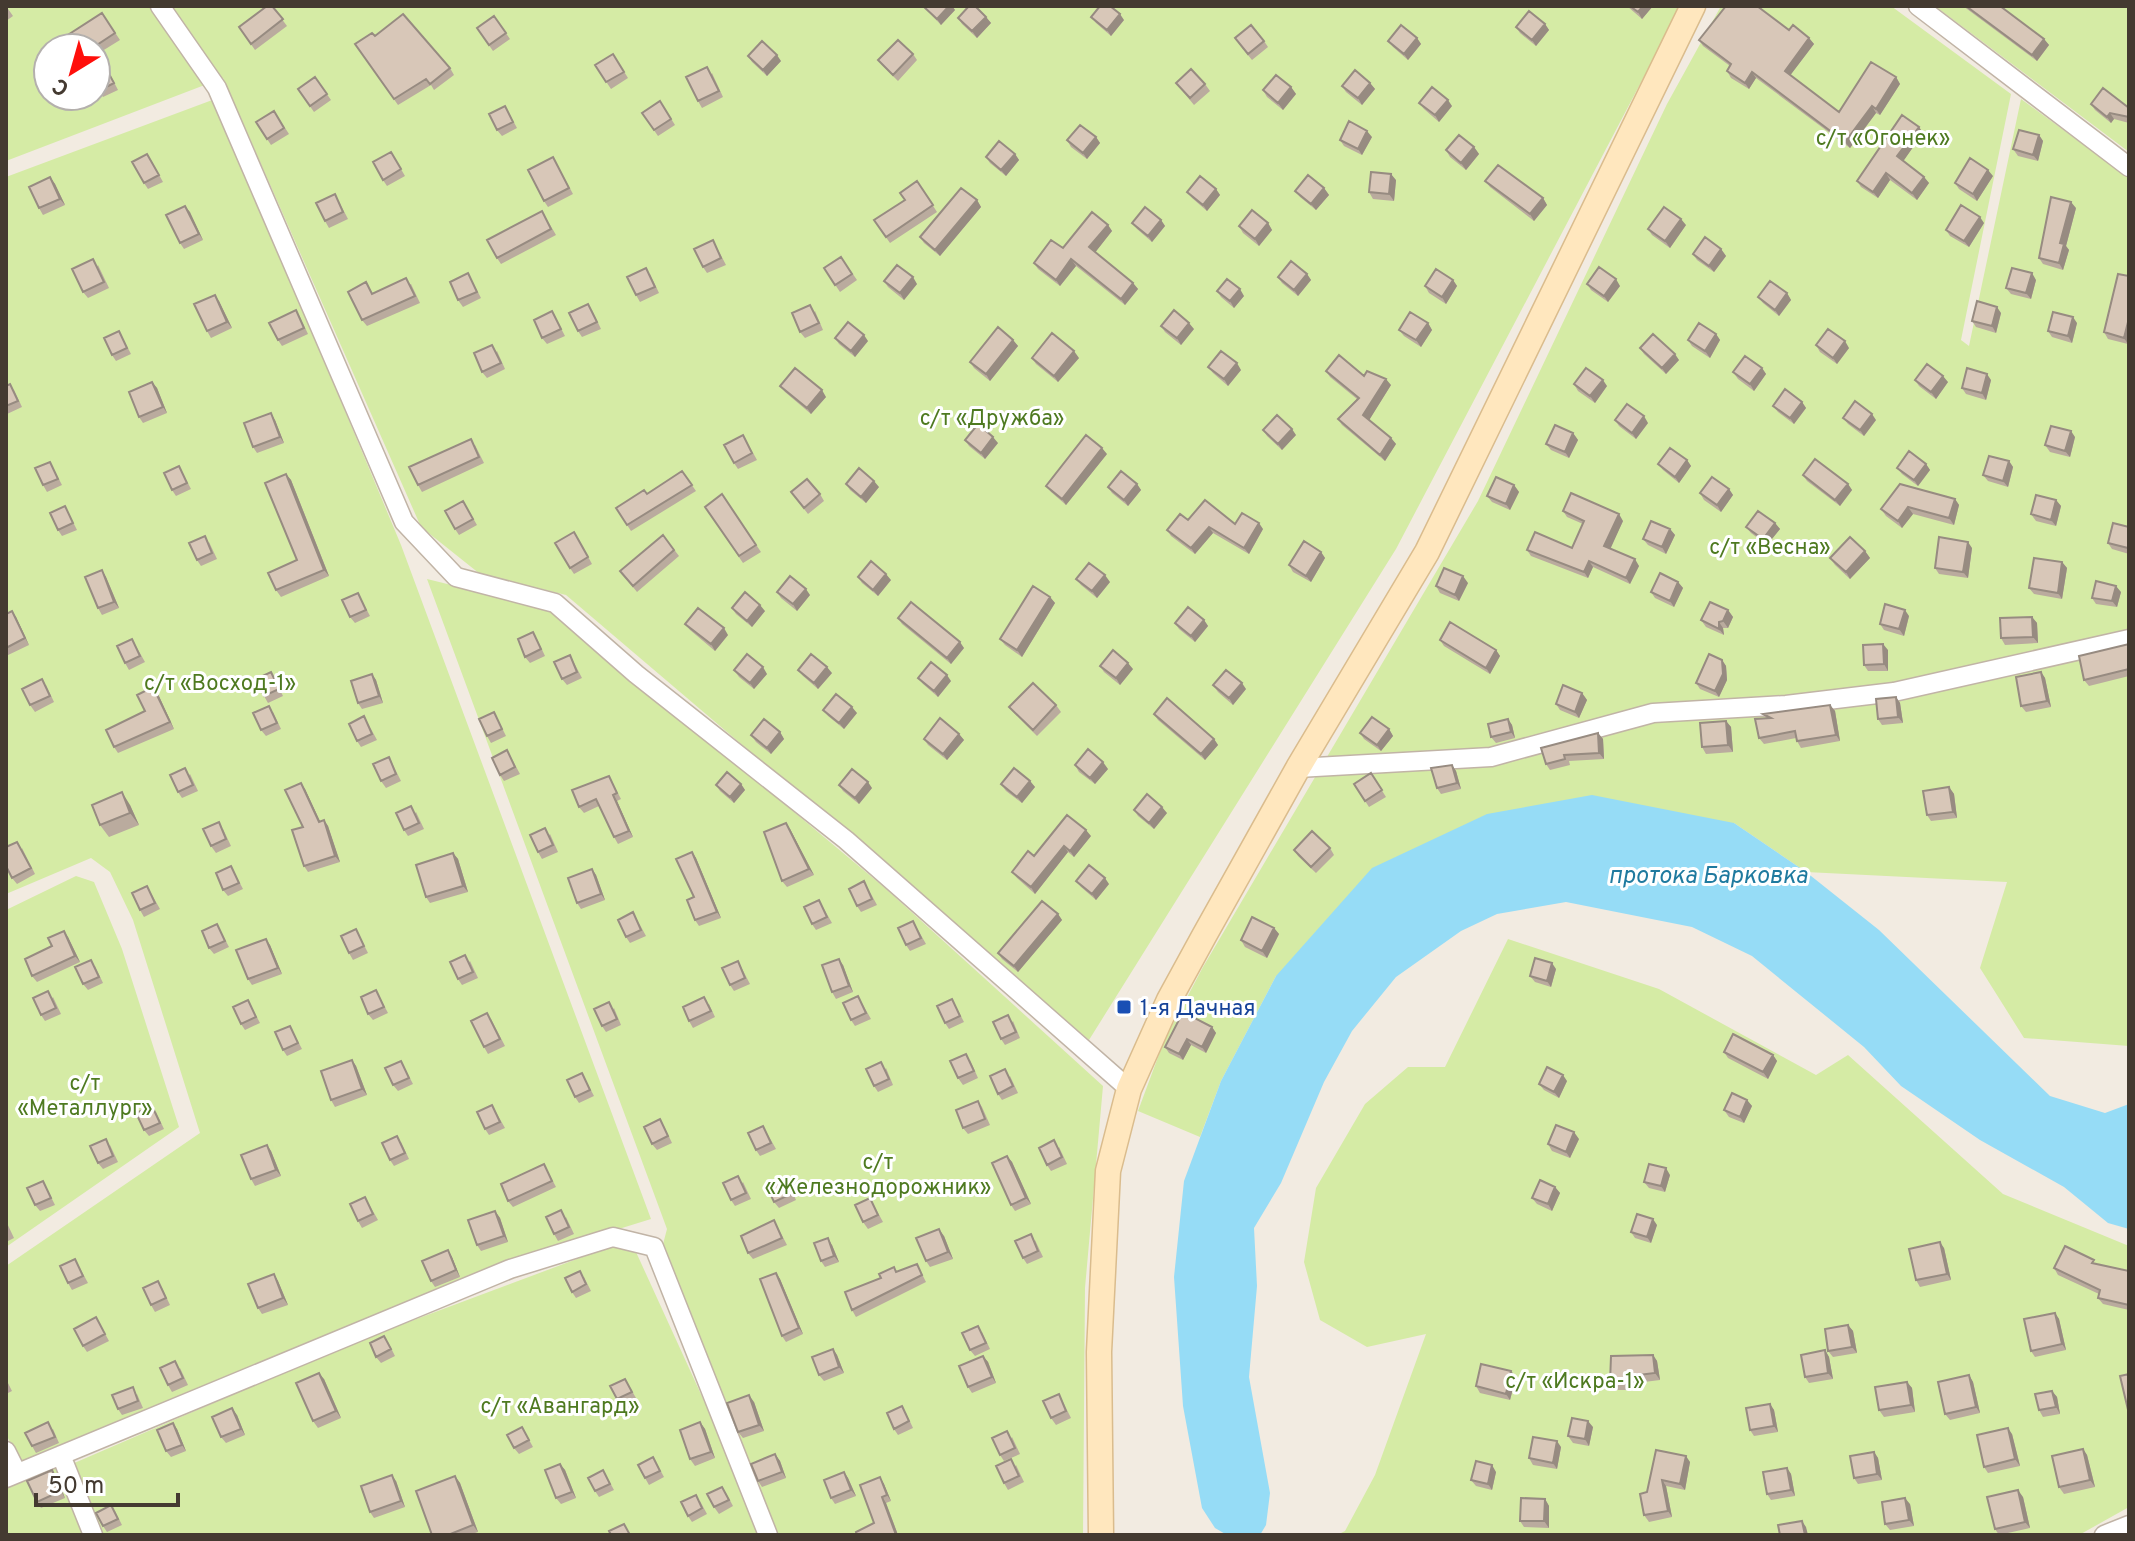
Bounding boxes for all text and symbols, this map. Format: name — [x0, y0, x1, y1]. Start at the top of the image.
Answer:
north arrow — [32, 32, 112, 112]
text: С — [48, 71, 75, 101]
park label: с/т «Огонек» — [1816, 126, 1950, 153]
park label: с/т «Дружба» — [920, 406, 1064, 433]
park label: с/т «Весна» — [1709, 535, 1831, 562]
park label: с/т «Восход-1» — [144, 671, 296, 698]
water label: протока Барковка — [1608, 862, 1808, 892]
place label: 1-я Дачная — [1140, 996, 1256, 1023]
marker: 1-я Дачная — [1115, 998, 1133, 1016]
park label: с/т «Металлург» — [17, 1071, 153, 1123]
park label: с/т «Железнодорожник» — [765, 1150, 991, 1202]
park label: с/т «Искра-1» — [1505, 1369, 1645, 1396]
park label: с/т «Авангард» — [480, 1394, 640, 1421]
scale bar — [36, 1457, 178, 1507]
text: 50 m — [48, 1472, 104, 1502]

